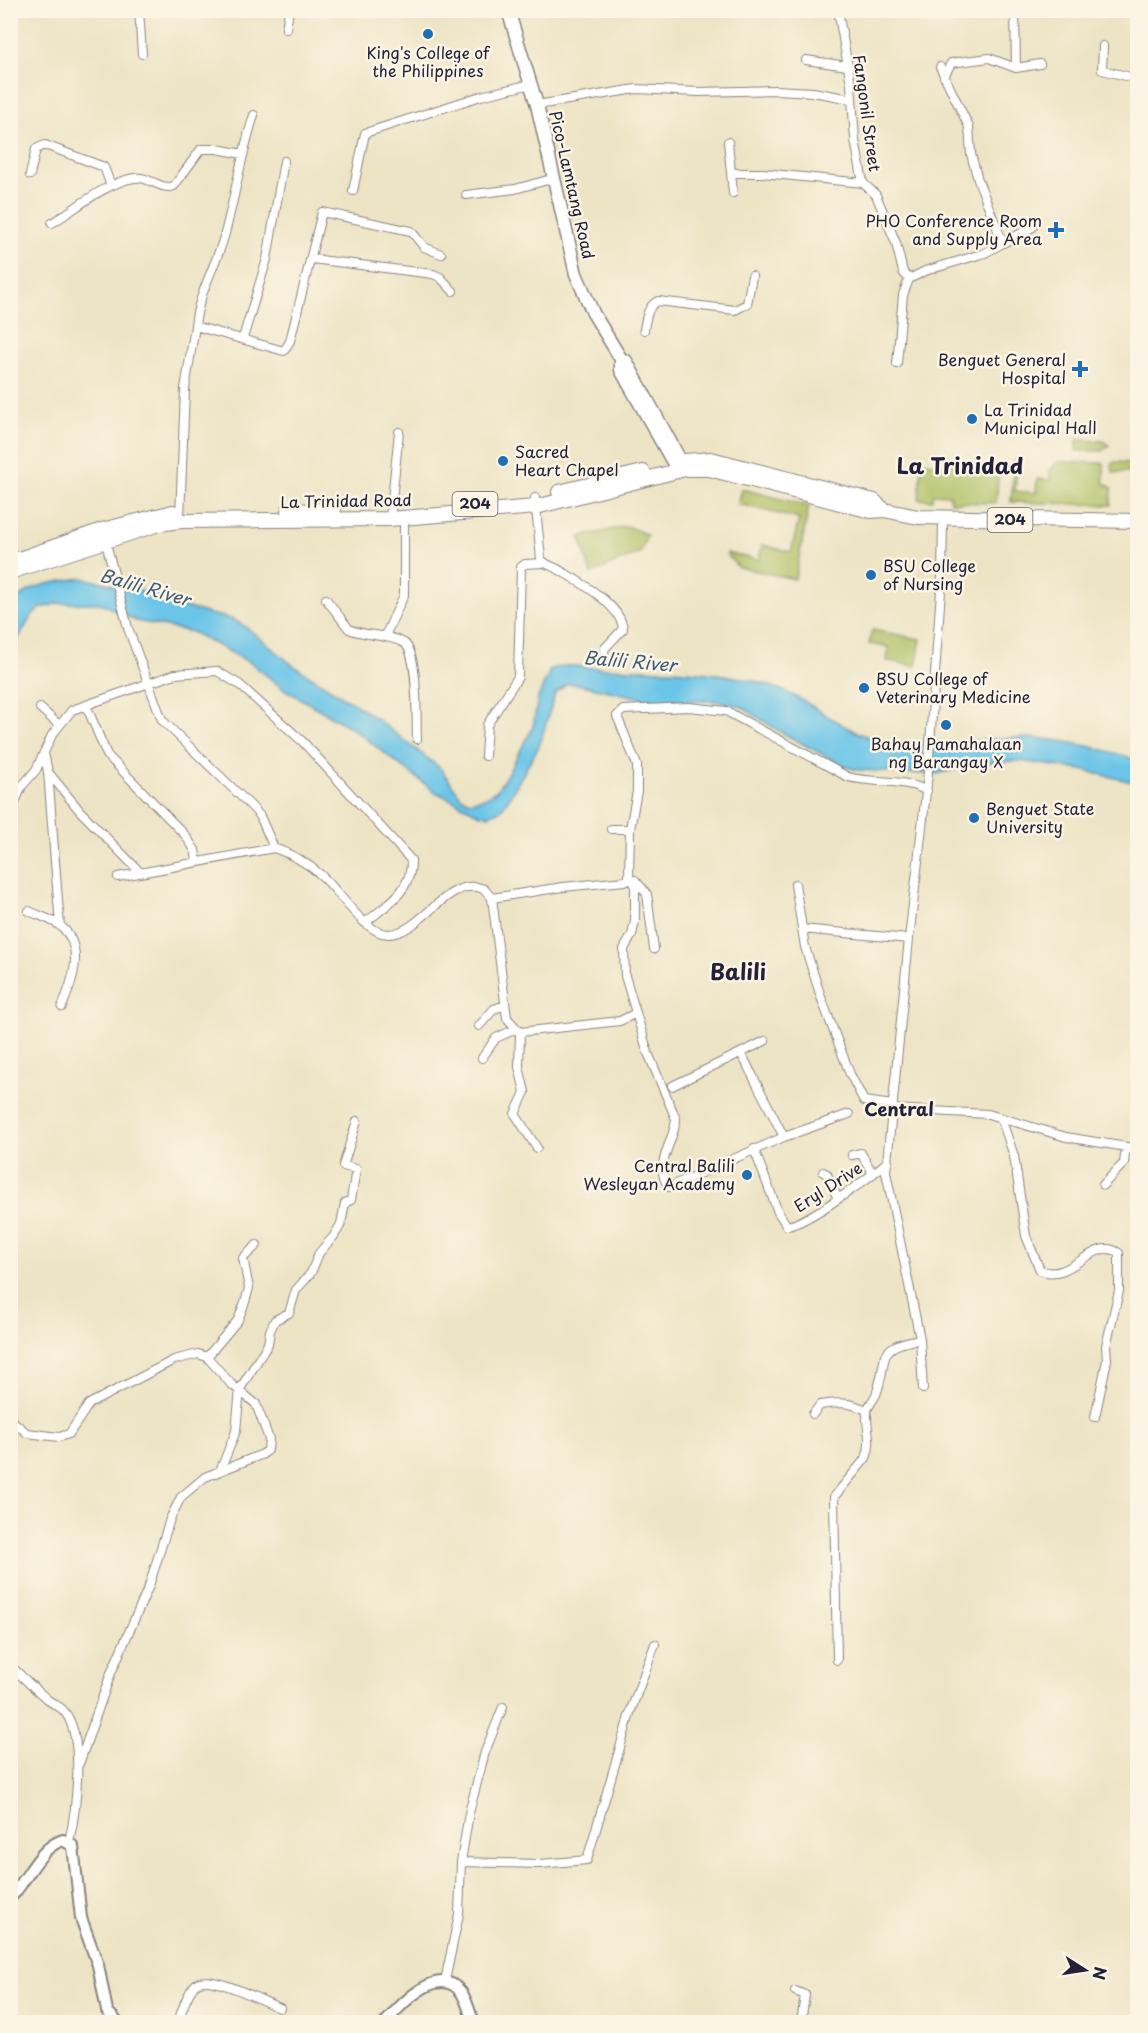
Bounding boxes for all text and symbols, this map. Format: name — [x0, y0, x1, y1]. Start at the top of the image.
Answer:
marker: King's College of the Philippines — [421, 27, 435, 41]
place label: King's College of the Philippines — [367, 40, 491, 82]
street label: Fangonil Street — [848, 53, 888, 173]
street label: Pico-Lamtang Road — [544, 108, 602, 261]
place label: PHO Conference Room and Supply Area — [866, 208, 1042, 250]
marker: PHO Conference Room and Supply Area — [1047, 221, 1065, 239]
place label: Benguet General Hospital — [938, 347, 1066, 389]
marker: Benguet General Hospital — [1071, 360, 1089, 378]
place label: La Trinidad Municipal Hall — [984, 397, 1097, 439]
marker: La Trinidad Municipal Hall — [965, 412, 979, 426]
place label: Sacred Heart Chapel — [515, 439, 618, 481]
district label: La Trinidad — [897, 448, 1023, 481]
marker: Sacred Heart Chapel — [496, 454, 510, 468]
street label: La Trinidad Road — [280, 487, 412, 513]
road number: 204 — [452, 492, 498, 516]
road number: 204 — [988, 508, 1032, 532]
place label: BSU College of Nursing — [883, 553, 976, 595]
water label: Balili River — [97, 561, 196, 613]
marker: BSU College of Nursing — [864, 568, 878, 582]
water label: Balili River — [583, 643, 680, 678]
place label: BSU College of Veterinary Medicine — [876, 666, 1031, 708]
marker: BSU College of Veterinary Medicine — [857, 681, 871, 695]
marker: Bahay Pamahalaan ng Barangay X — [939, 718, 953, 732]
place label: Bahay Pamahalaan ng Barangay X — [870, 731, 1022, 773]
place label: Benguet State University — [986, 796, 1094, 838]
marker: Benguet State University — [967, 811, 981, 825]
district label: Balili — [710, 954, 766, 987]
district label: Central — [864, 1095, 934, 1122]
place label: Central Balili Wesleyan Academy — [584, 1153, 735, 1195]
street label: Eryl Drive — [789, 1155, 866, 1217]
marker: Central Balili Wesleyan Academy — [740, 1168, 754, 1182]
north arrow — [1055, 1940, 1115, 2000]
text: N — [1088, 1965, 1114, 1982]

